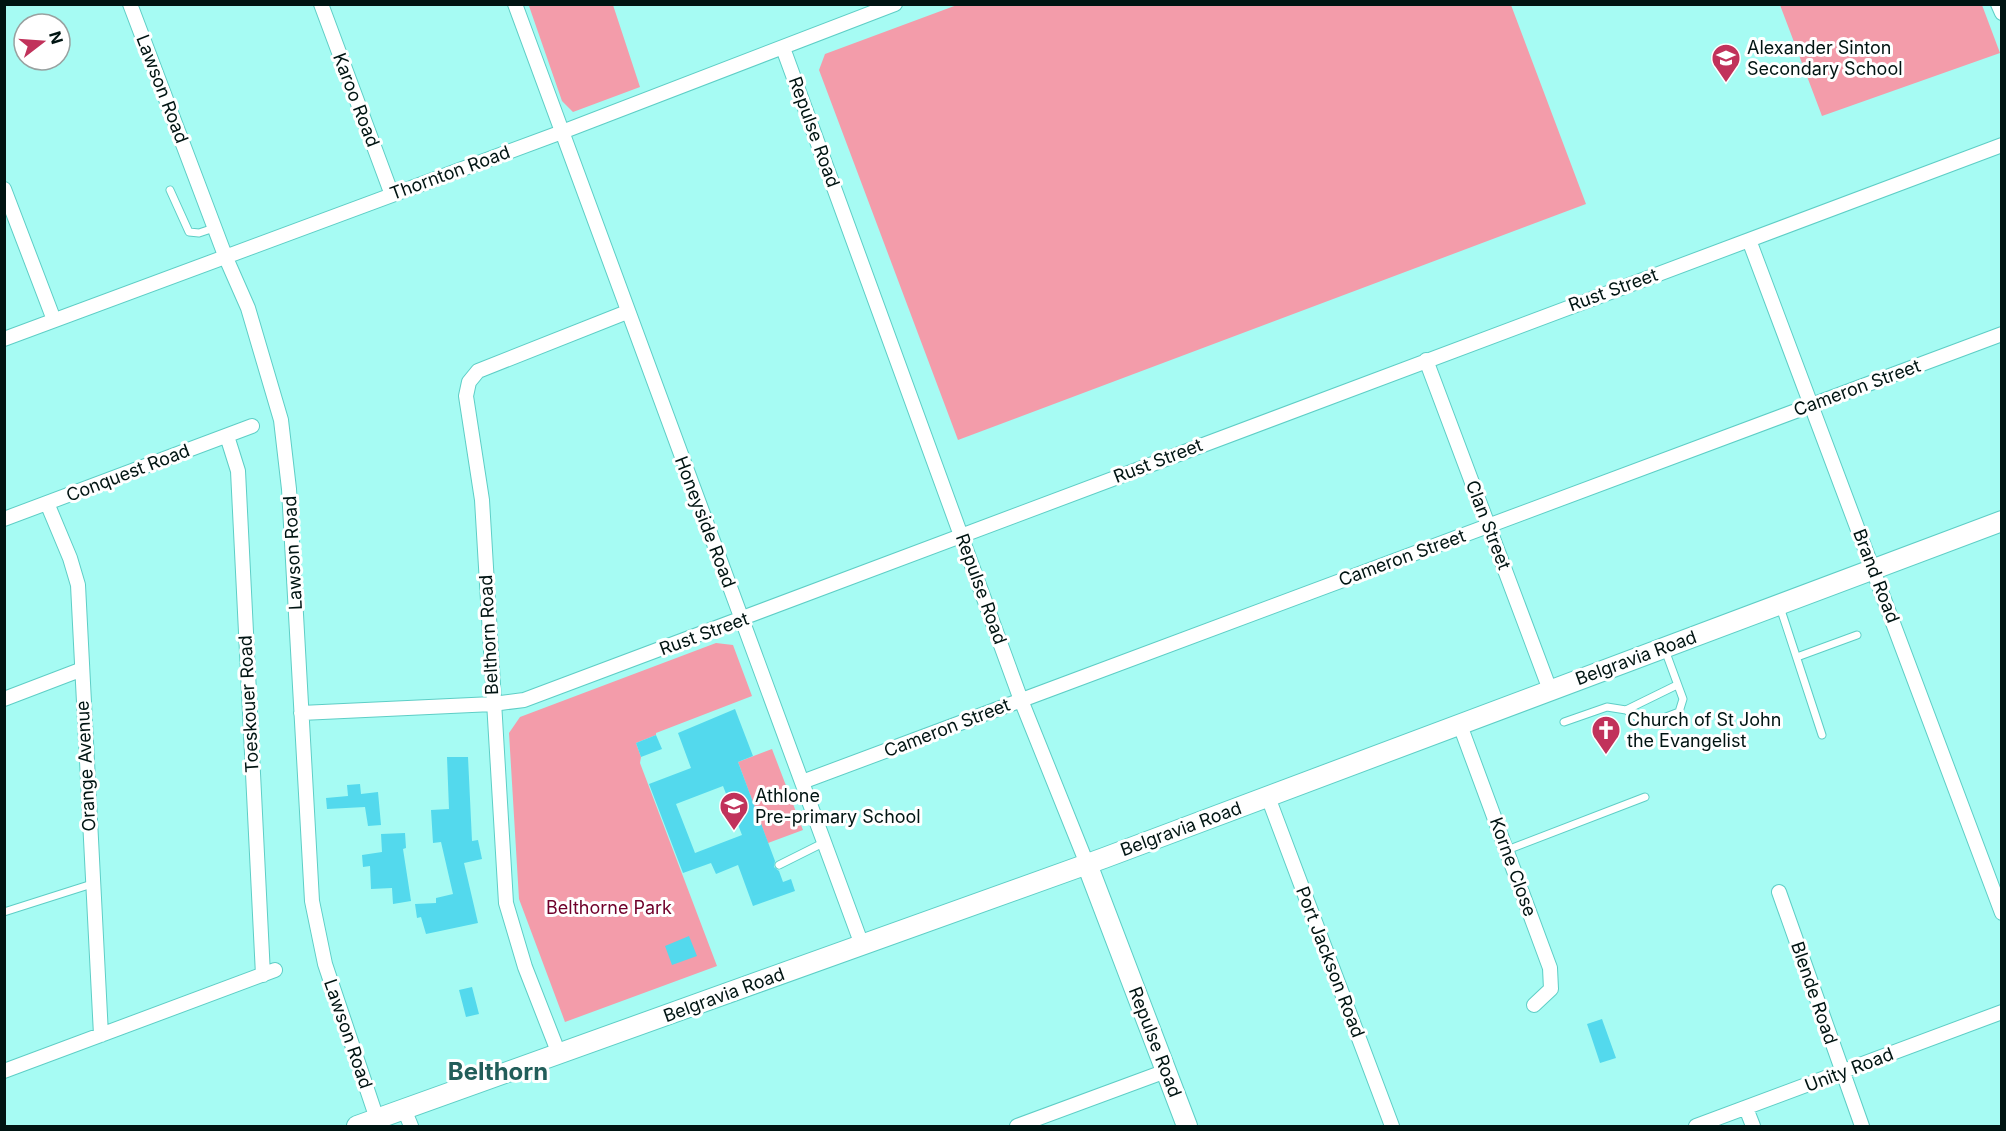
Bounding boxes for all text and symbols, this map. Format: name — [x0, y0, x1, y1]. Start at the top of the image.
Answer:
north arrow — [12, 12, 72, 72]
text: N — [45, 29, 68, 46]
street label: Lawson Road — [132, 32, 193, 146]
place label: Alexander Sinton Secondary School — [1747, 37, 1903, 79]
school or university icon: Alexander Sinton Secondary School — [1710, 42, 1742, 84]
street label: Karoo Road — [329, 50, 384, 150]
street label: Repulse Road — [785, 74, 844, 190]
street label: Thornton Road — [387, 141, 513, 204]
street label: Rust Street — [1565, 264, 1660, 315]
street label: Cameron Street — [1791, 355, 1923, 420]
street label: Rust Street — [1110, 434, 1205, 487]
street label: Conquest Road — [63, 439, 193, 506]
street label: Honeyside Road — [671, 453, 740, 590]
street label: Clan Street — [1462, 477, 1515, 573]
street label: Lawson Road — [279, 495, 306, 611]
street label: Cameron Street — [1336, 525, 1468, 590]
street label: Brand Road — [1849, 526, 1904, 626]
street label: Repulse Road — [952, 531, 1011, 647]
street label: Belthorn Road — [475, 574, 502, 696]
street label: Rust Street — [656, 608, 751, 659]
street label: Belgravia Road — [1572, 626, 1699, 689]
street label: Toeskouer Road — [234, 635, 263, 773]
street label: Cameron Street — [881, 694, 1013, 761]
street label: Orange Avenue — [72, 700, 99, 832]
place label: Church of St John the Evangelist — [1627, 709, 1781, 751]
church icon: Church of St John the Evangelist — [1590, 714, 1622, 756]
place label: Athlone Pre-primary School — [755, 785, 921, 827]
school or university icon: Athlone Pre-primary School — [718, 790, 750, 832]
street label: Belgravia Road — [1117, 797, 1244, 860]
street label: Korne Close — [1486, 814, 1541, 919]
street label: Port Jackson Road — [1292, 883, 1369, 1040]
park label: Belthorne Park — [546, 897, 672, 918]
street label: Blende Road — [1787, 939, 1842, 1047]
street label: Belgravia Road — [660, 963, 787, 1026]
street label: Lawson Road — [320, 976, 377, 1091]
street label: Repulse Road — [1125, 984, 1186, 1100]
street label: Unity Road — [1802, 1043, 1896, 1096]
district label: Belthorn — [448, 1057, 548, 1086]

